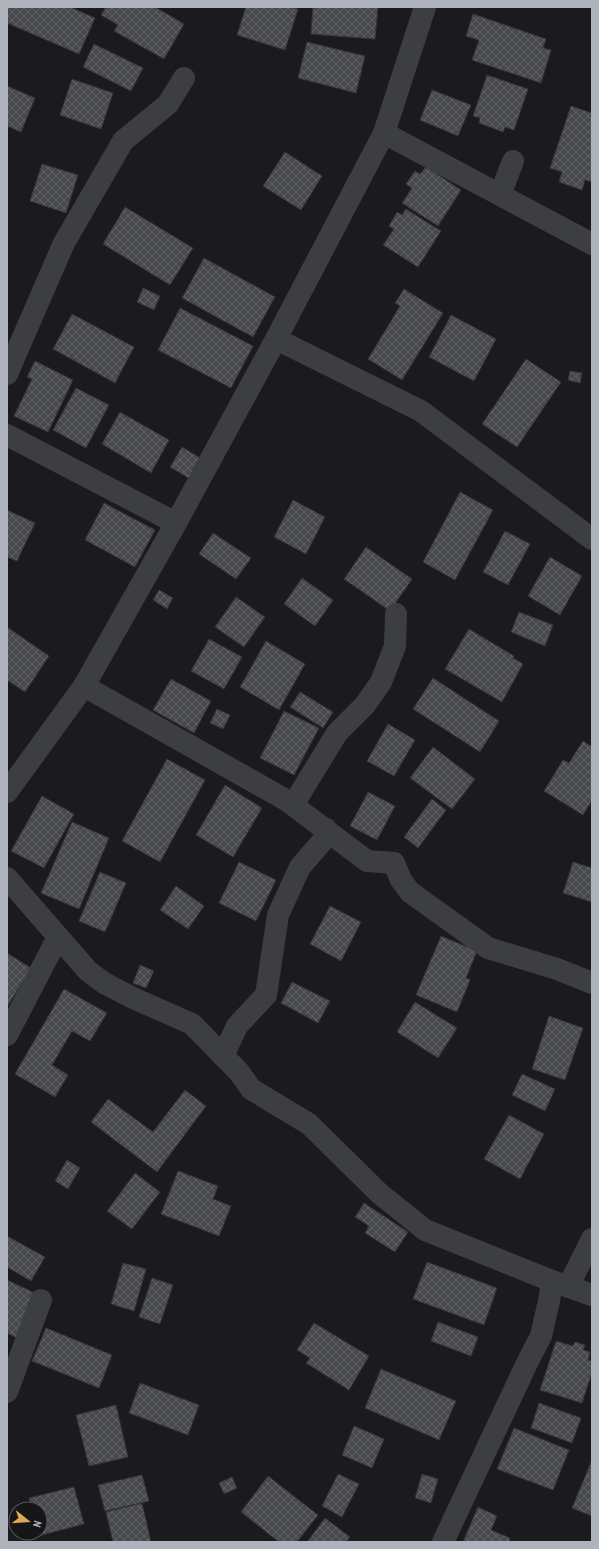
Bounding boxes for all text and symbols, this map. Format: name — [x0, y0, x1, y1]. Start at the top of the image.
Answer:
north arrow — [8, 1501, 48, 1541]
text: N — [30, 1519, 45, 1529]

